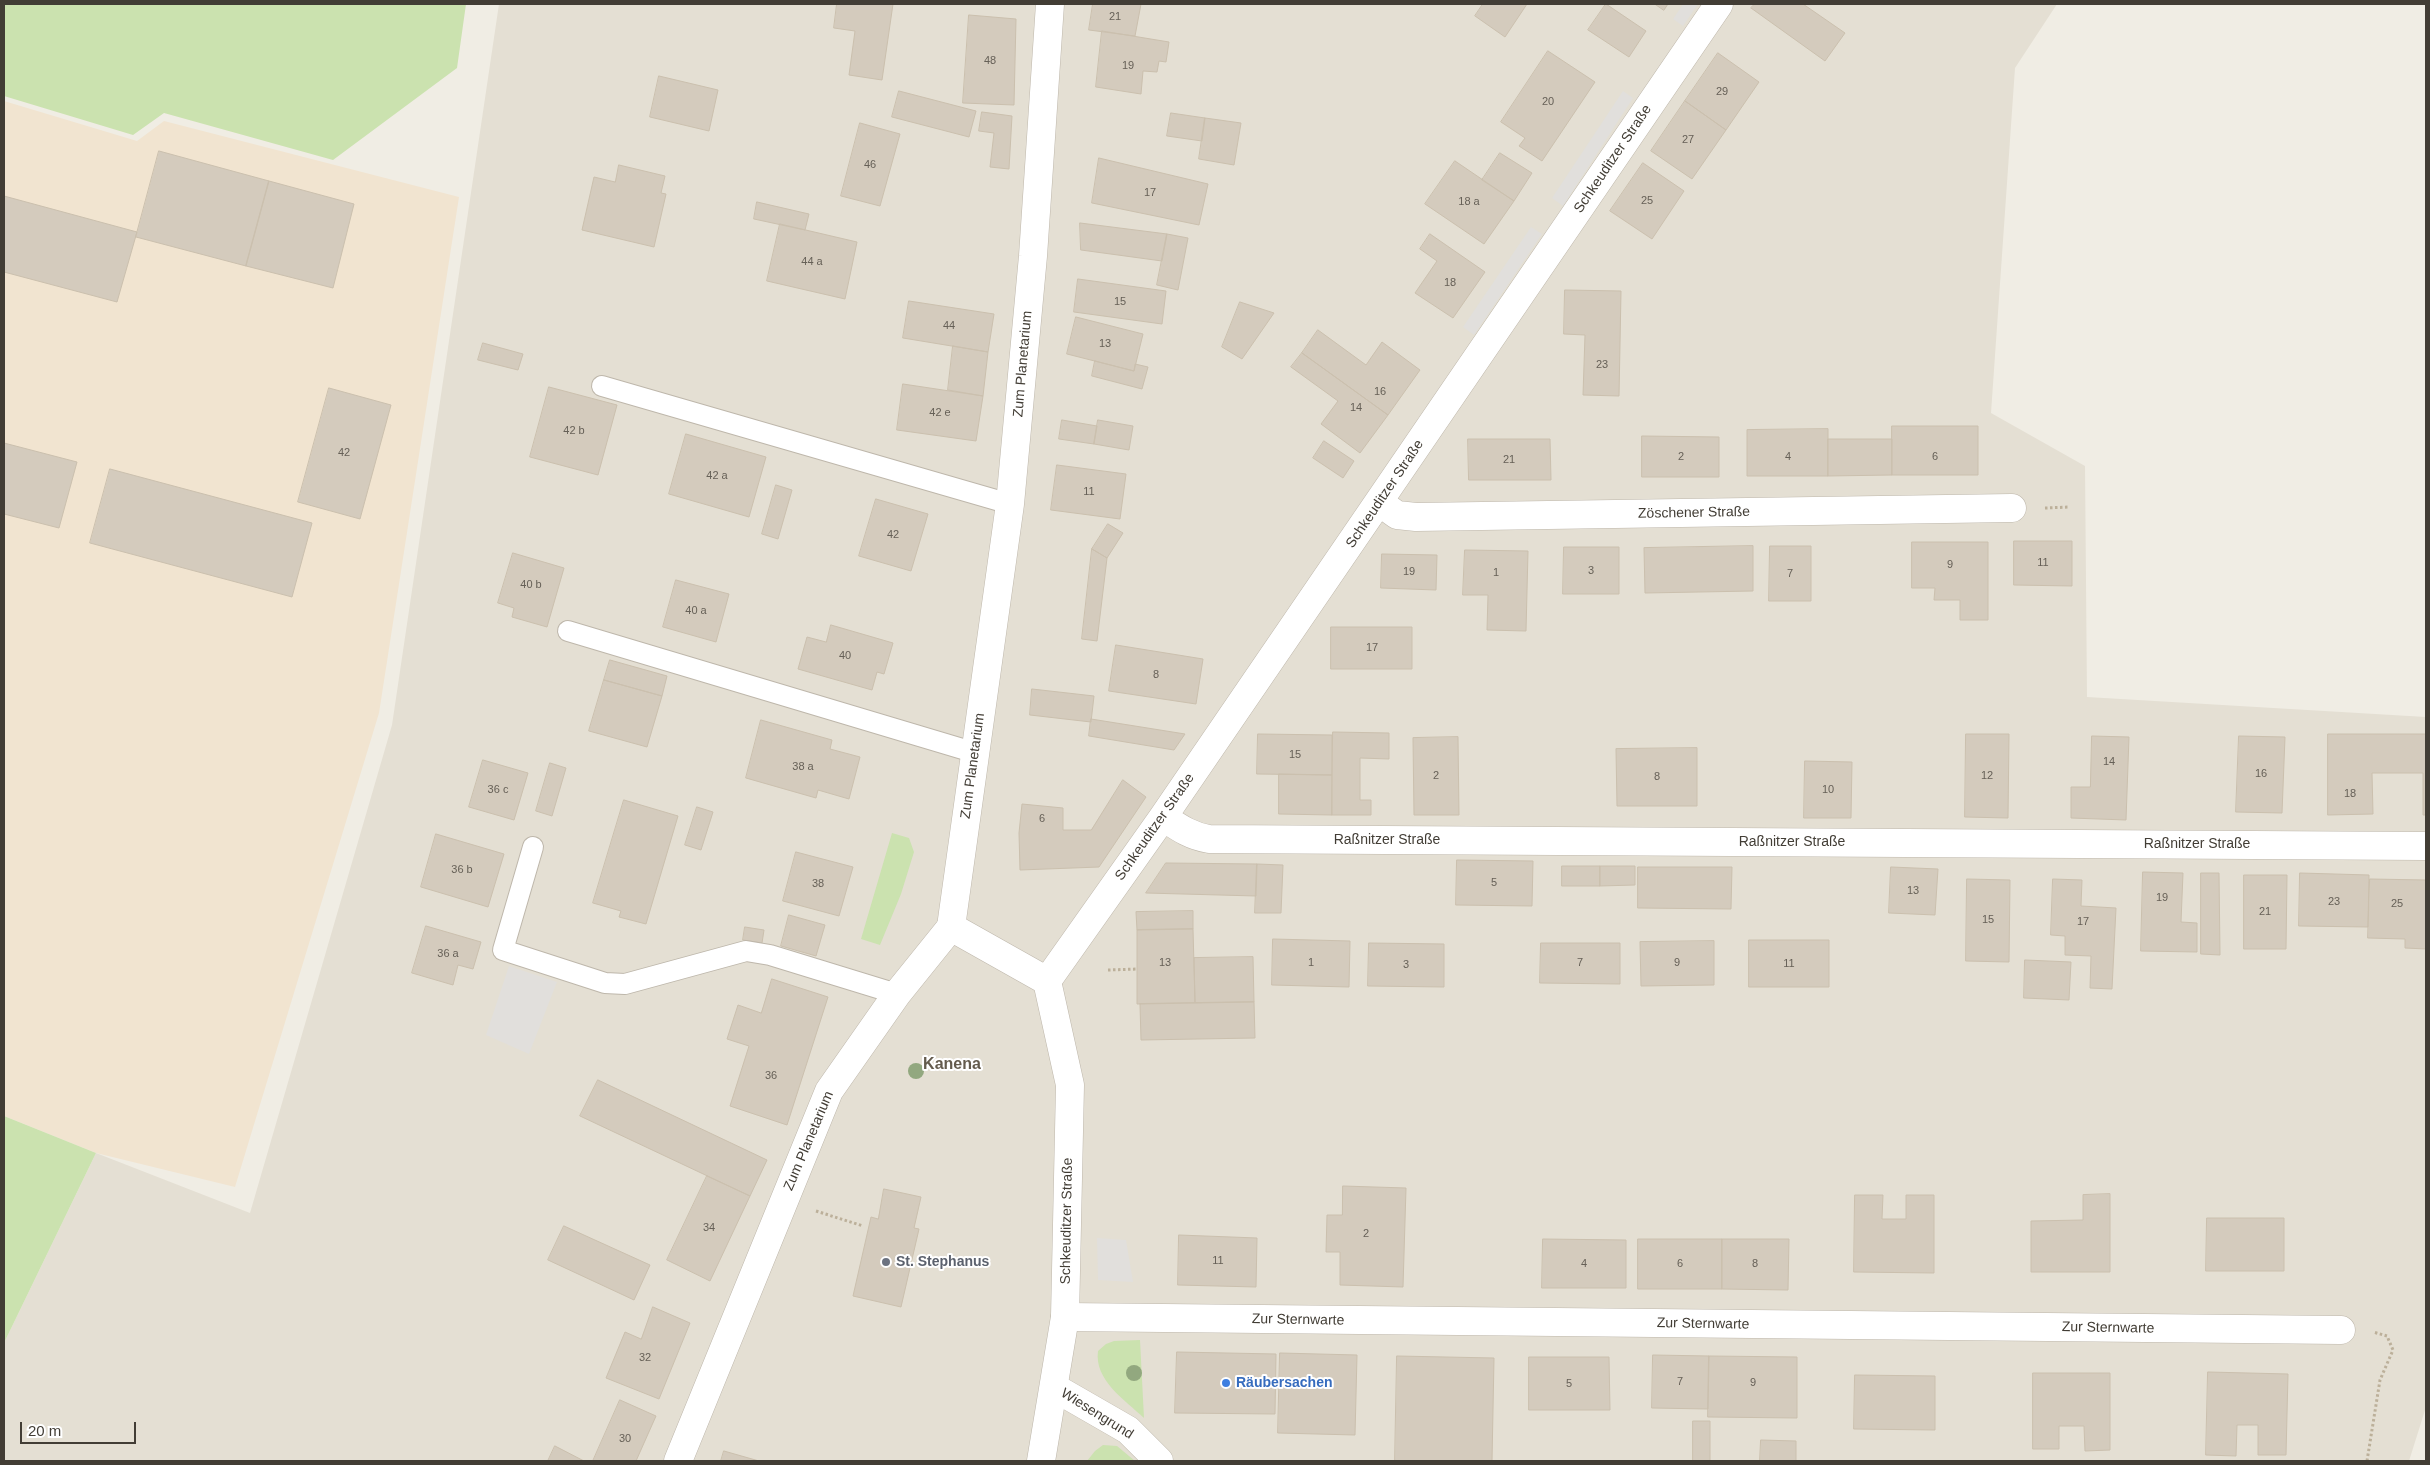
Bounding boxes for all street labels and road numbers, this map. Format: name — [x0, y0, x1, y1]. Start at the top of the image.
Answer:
street label: Schkeuditzer Straße — [1571, 102, 1655, 216]
street label: Zum Planetarium — [1010, 310, 1036, 418]
street label: Schkeuditzer Straße — [1343, 437, 1427, 551]
street label: Zöschener Straße — [1638, 504, 1750, 522]
street label: Zum Planetarium — [957, 712, 989, 820]
street label: Schkeuditzer Straße — [1112, 770, 1198, 884]
street label: Raßnitzer Straße — [1334, 832, 1440, 848]
street label: Raßnitzer Straße — [1739, 834, 1845, 850]
street label: Raßnitzer Straße — [2144, 836, 2250, 852]
street label: Zum Planetarium — [780, 1089, 838, 1193]
street label: Schkeuditzer Straße — [1057, 1157, 1077, 1285]
street label: Zur Sternwarte — [1252, 1311, 1344, 1329]
street label: Zur Sternwarte — [1657, 1315, 1749, 1333]
street label: Zur Sternwarte — [2062, 1319, 2154, 1337]
street label: Wiesengrund — [1058, 1385, 1136, 1443]

